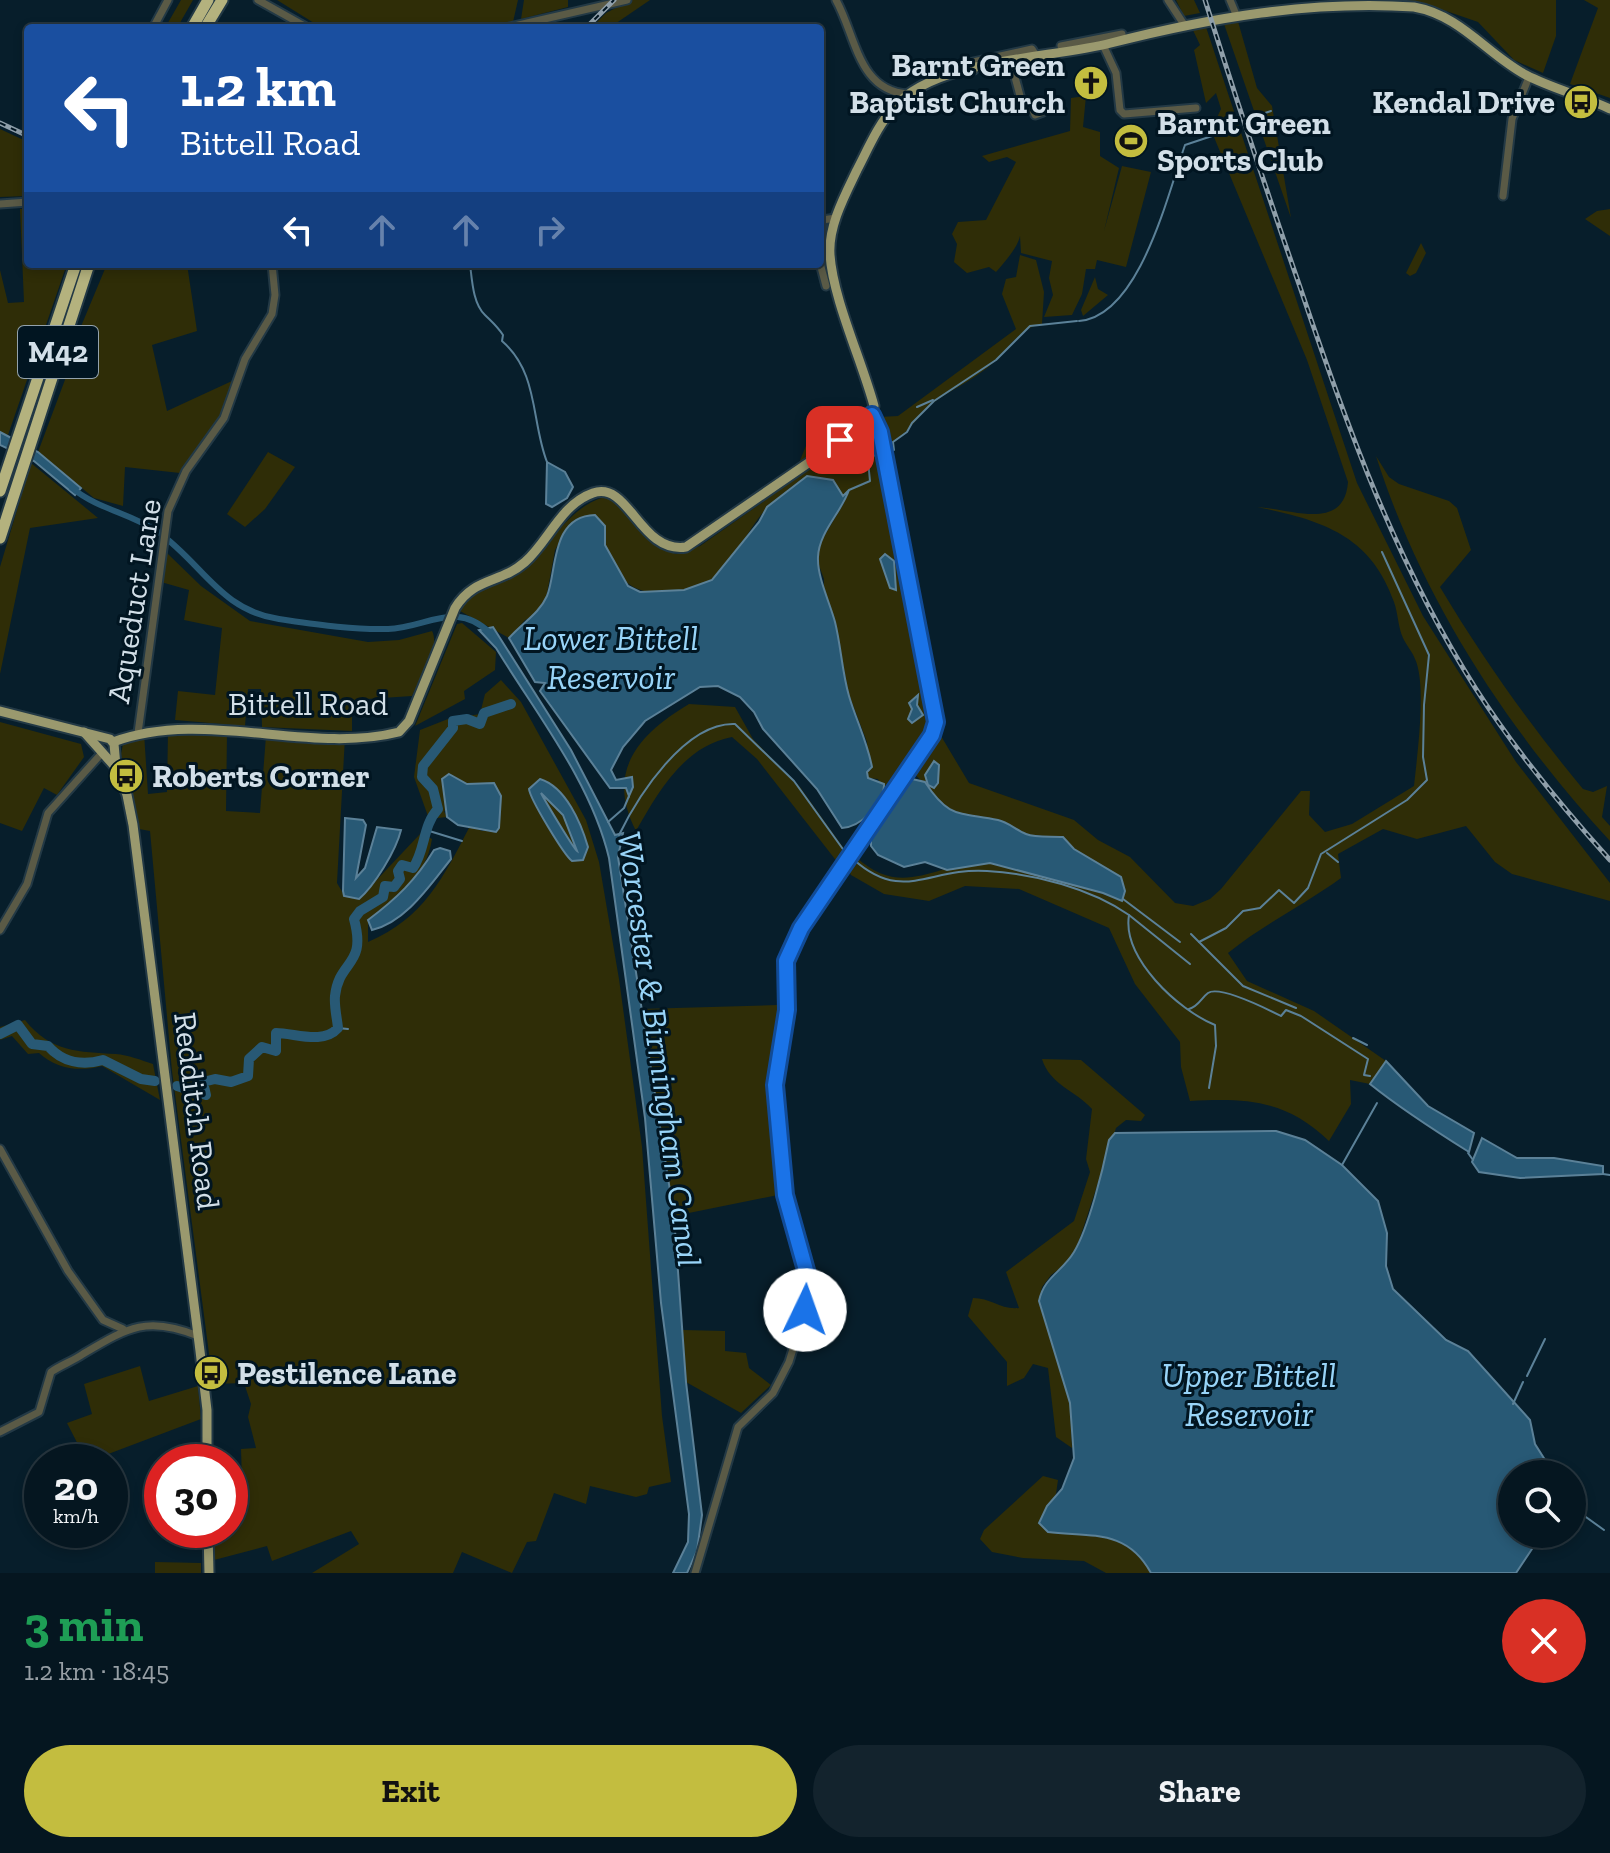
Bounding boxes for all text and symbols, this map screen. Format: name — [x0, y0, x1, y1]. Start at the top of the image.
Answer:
place label: Barnt Green Baptist Church — [849, 46, 1065, 121]
text: 1.2 km — [180, 53, 336, 120]
icon: left — [48, 56, 152, 160]
church icon: Barnt Green Baptist Church — [1072, 64, 1110, 102]
place label: Kendal Drive — [1372, 83, 1555, 121]
bus stop icon: Kendal Drive — [1562, 83, 1600, 121]
place label: Barnt Green Sports Club — [1157, 104, 1331, 179]
text: Bittell Road — [180, 121, 360, 164]
sports icon: Barnt Green Sports Club — [1112, 122, 1150, 160]
icon: left — [276, 208, 320, 252]
icon: ahead — [360, 208, 404, 252]
icon: ahead — [444, 208, 488, 252]
icon: right — [528, 208, 572, 252]
road number: M42 — [18, 326, 98, 378]
pin — [806, 406, 874, 474]
icon: arrive — [818, 418, 862, 462]
street label: Aqueduct Lane — [99, 496, 169, 706]
water label: Lower Bittell Reservoir — [524, 618, 698, 698]
street label: Bittell Road — [228, 685, 389, 723]
bus stop icon: Roberts Corner — [107, 757, 145, 795]
place label: Roberts Corner — [152, 757, 370, 795]
water label: Worcester & Birmingham Canal — [609, 829, 710, 1269]
street label: Redditch Road — [166, 1010, 228, 1212]
position arrow — [763, 1268, 847, 1352]
bus stop icon: Pestilence Lane — [192, 1354, 230, 1392]
place label: Pestilence Lane — [237, 1354, 457, 1392]
water label: Upper Bittell Reservoir — [1162, 1355, 1336, 1435]
speed limit sign: 30 — [144, 1444, 248, 1548]
map controls — [1498, 1460, 1586, 1548]
button: search — [1498, 1460, 1586, 1548]
text: 20 — [54, 1462, 98, 1510]
text: km/h — [53, 1504, 99, 1528]
text: 3 min — [24, 1596, 143, 1653]
button: close — [1502, 1599, 1586, 1683]
text: 1.2 km · 18:45 — [24, 1655, 169, 1687]
button: Exit — [24, 1745, 797, 1837]
button: Share — [813, 1745, 1586, 1837]

